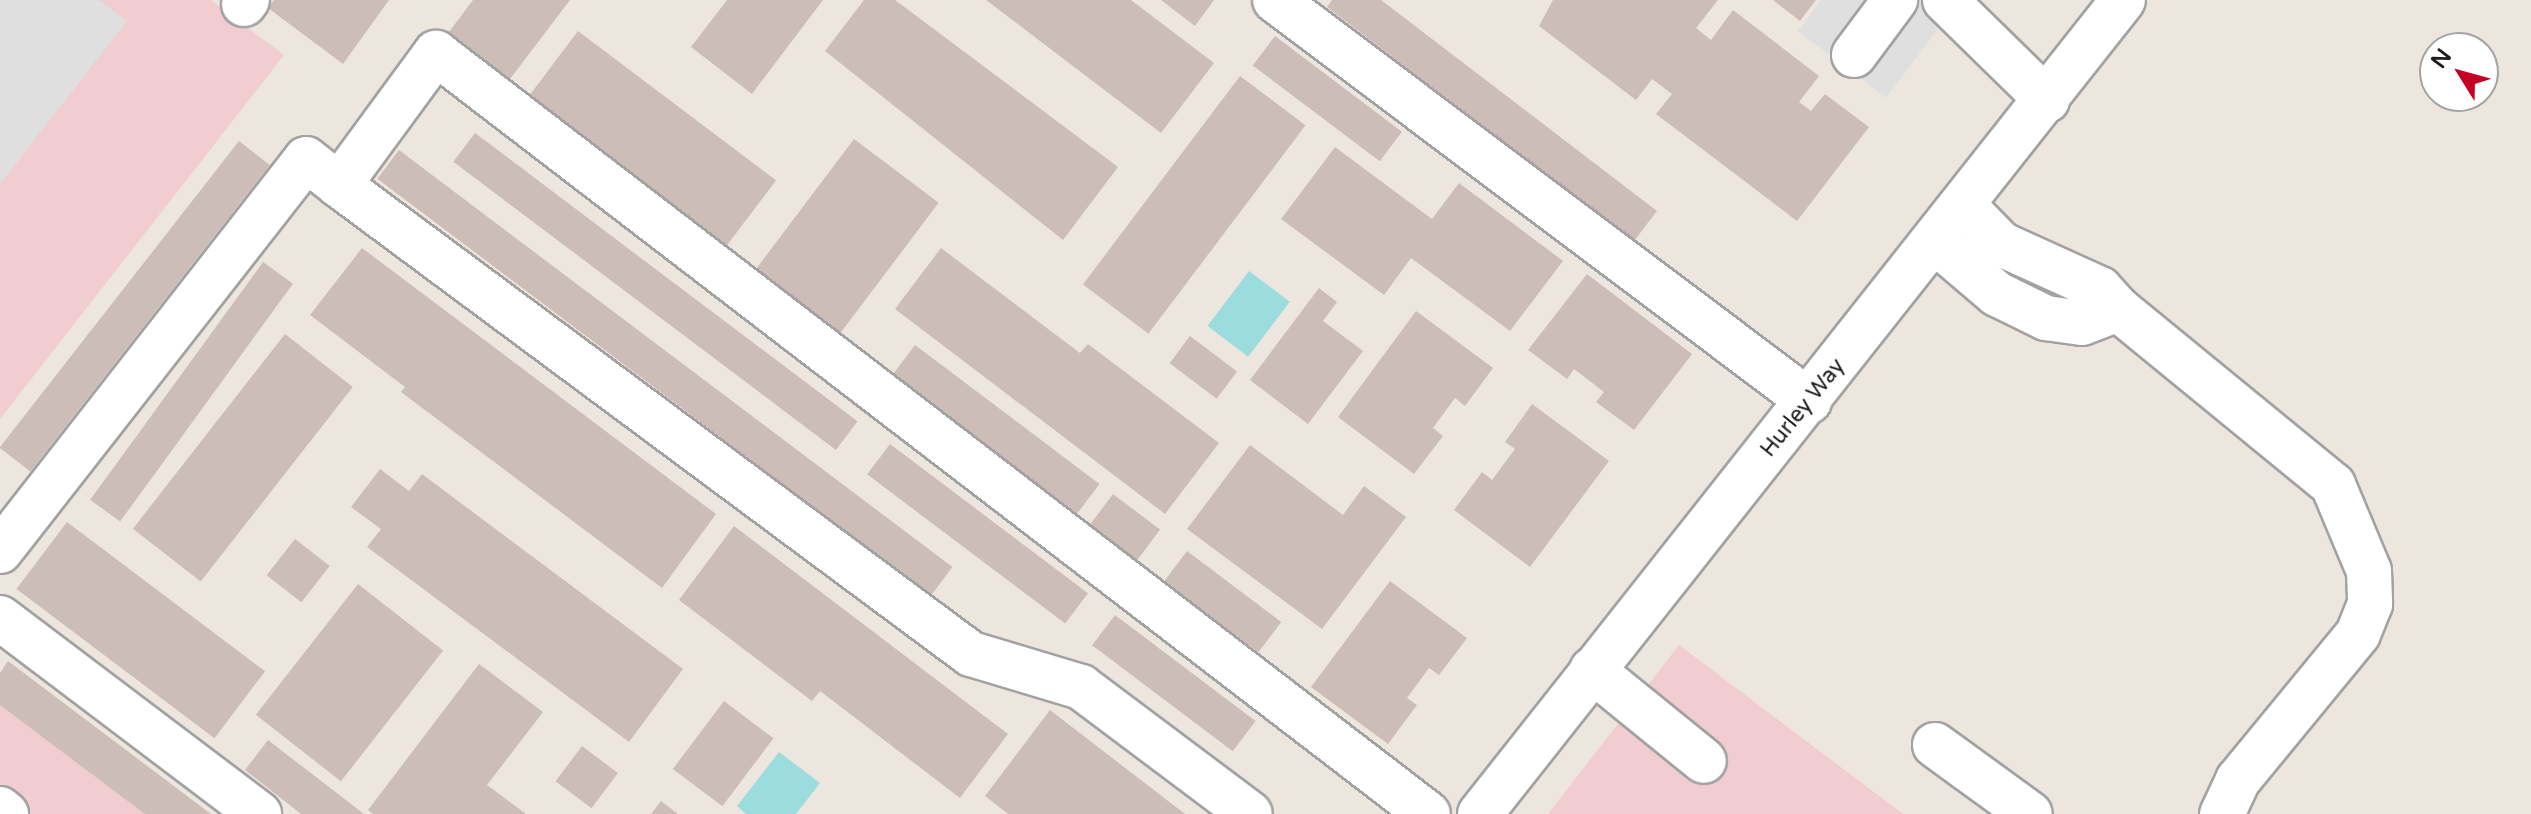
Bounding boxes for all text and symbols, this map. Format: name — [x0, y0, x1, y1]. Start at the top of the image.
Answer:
north arrow — [2419, 32, 2499, 112]
text: N — [2426, 44, 2457, 74]
street label: Hurley Way — [1755, 354, 1851, 462]

